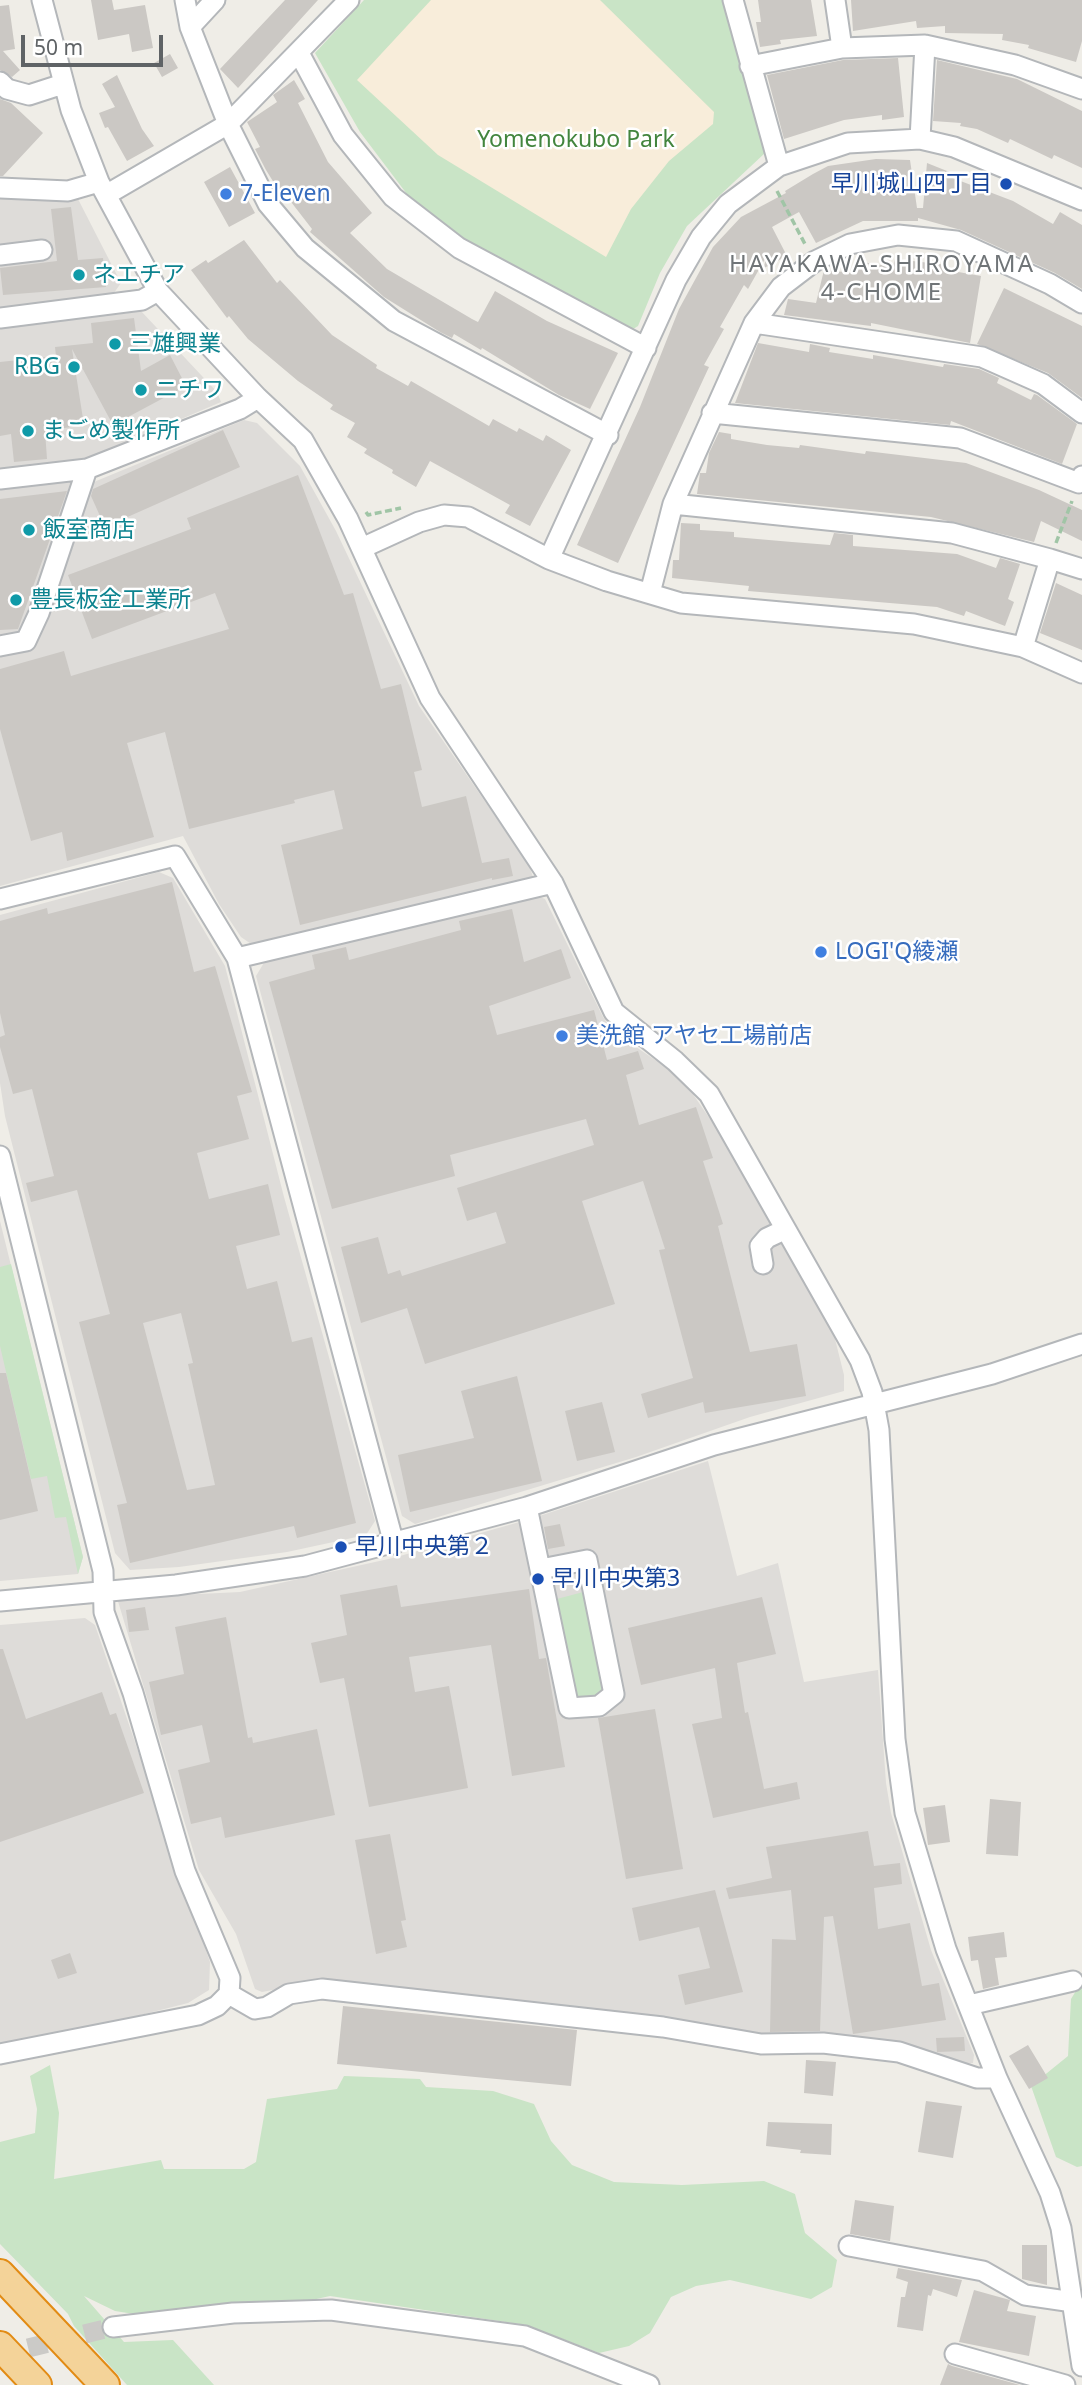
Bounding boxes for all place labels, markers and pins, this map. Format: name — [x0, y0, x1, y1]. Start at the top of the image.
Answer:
place label: 早川城山四丁目 — [831, 170, 992, 198]
marker: 早川城山四丁目 — [998, 176, 1014, 192]
place label: 7-Eleven — [240, 180, 331, 208]
marker: 7-Eleven — [218, 186, 234, 202]
place label: ネエチア — [93, 261, 185, 289]
marker: ネエチア — [71, 267, 87, 283]
place label: 三雄興業 — [129, 330, 221, 358]
marker: 三雄興業 — [107, 336, 123, 352]
place label: RBG — [14, 353, 60, 381]
marker: RBG — [66, 359, 82, 375]
place label: ニチワ — [155, 376, 224, 404]
marker: ニチワ — [133, 382, 149, 398]
place label: まごめ製作所 — [42, 417, 180, 445]
marker: まごめ製作所 — [20, 423, 36, 439]
place label: 飯室商店 — [43, 516, 135, 544]
marker: 飯室商店 — [21, 522, 37, 538]
place label: 豊長板金工業所 — [30, 586, 191, 614]
marker: 豊長板金工業所 — [8, 592, 24, 608]
place label: LOGI'Q綾瀬 — [835, 938, 958, 966]
marker: LOGI'Q綾瀬 — [813, 944, 829, 960]
place label: 美洗館 アヤセ工場前店 — [576, 1022, 812, 1050]
marker: 美洗館 アヤセ工場前店 — [554, 1028, 570, 1044]
place label: 早川中央第２ — [355, 1533, 493, 1561]
marker: 早川中央第２ — [333, 1539, 349, 1555]
place label: 早川中央第3 — [552, 1565, 680, 1593]
marker: 早川中央第3 — [530, 1571, 546, 1587]

